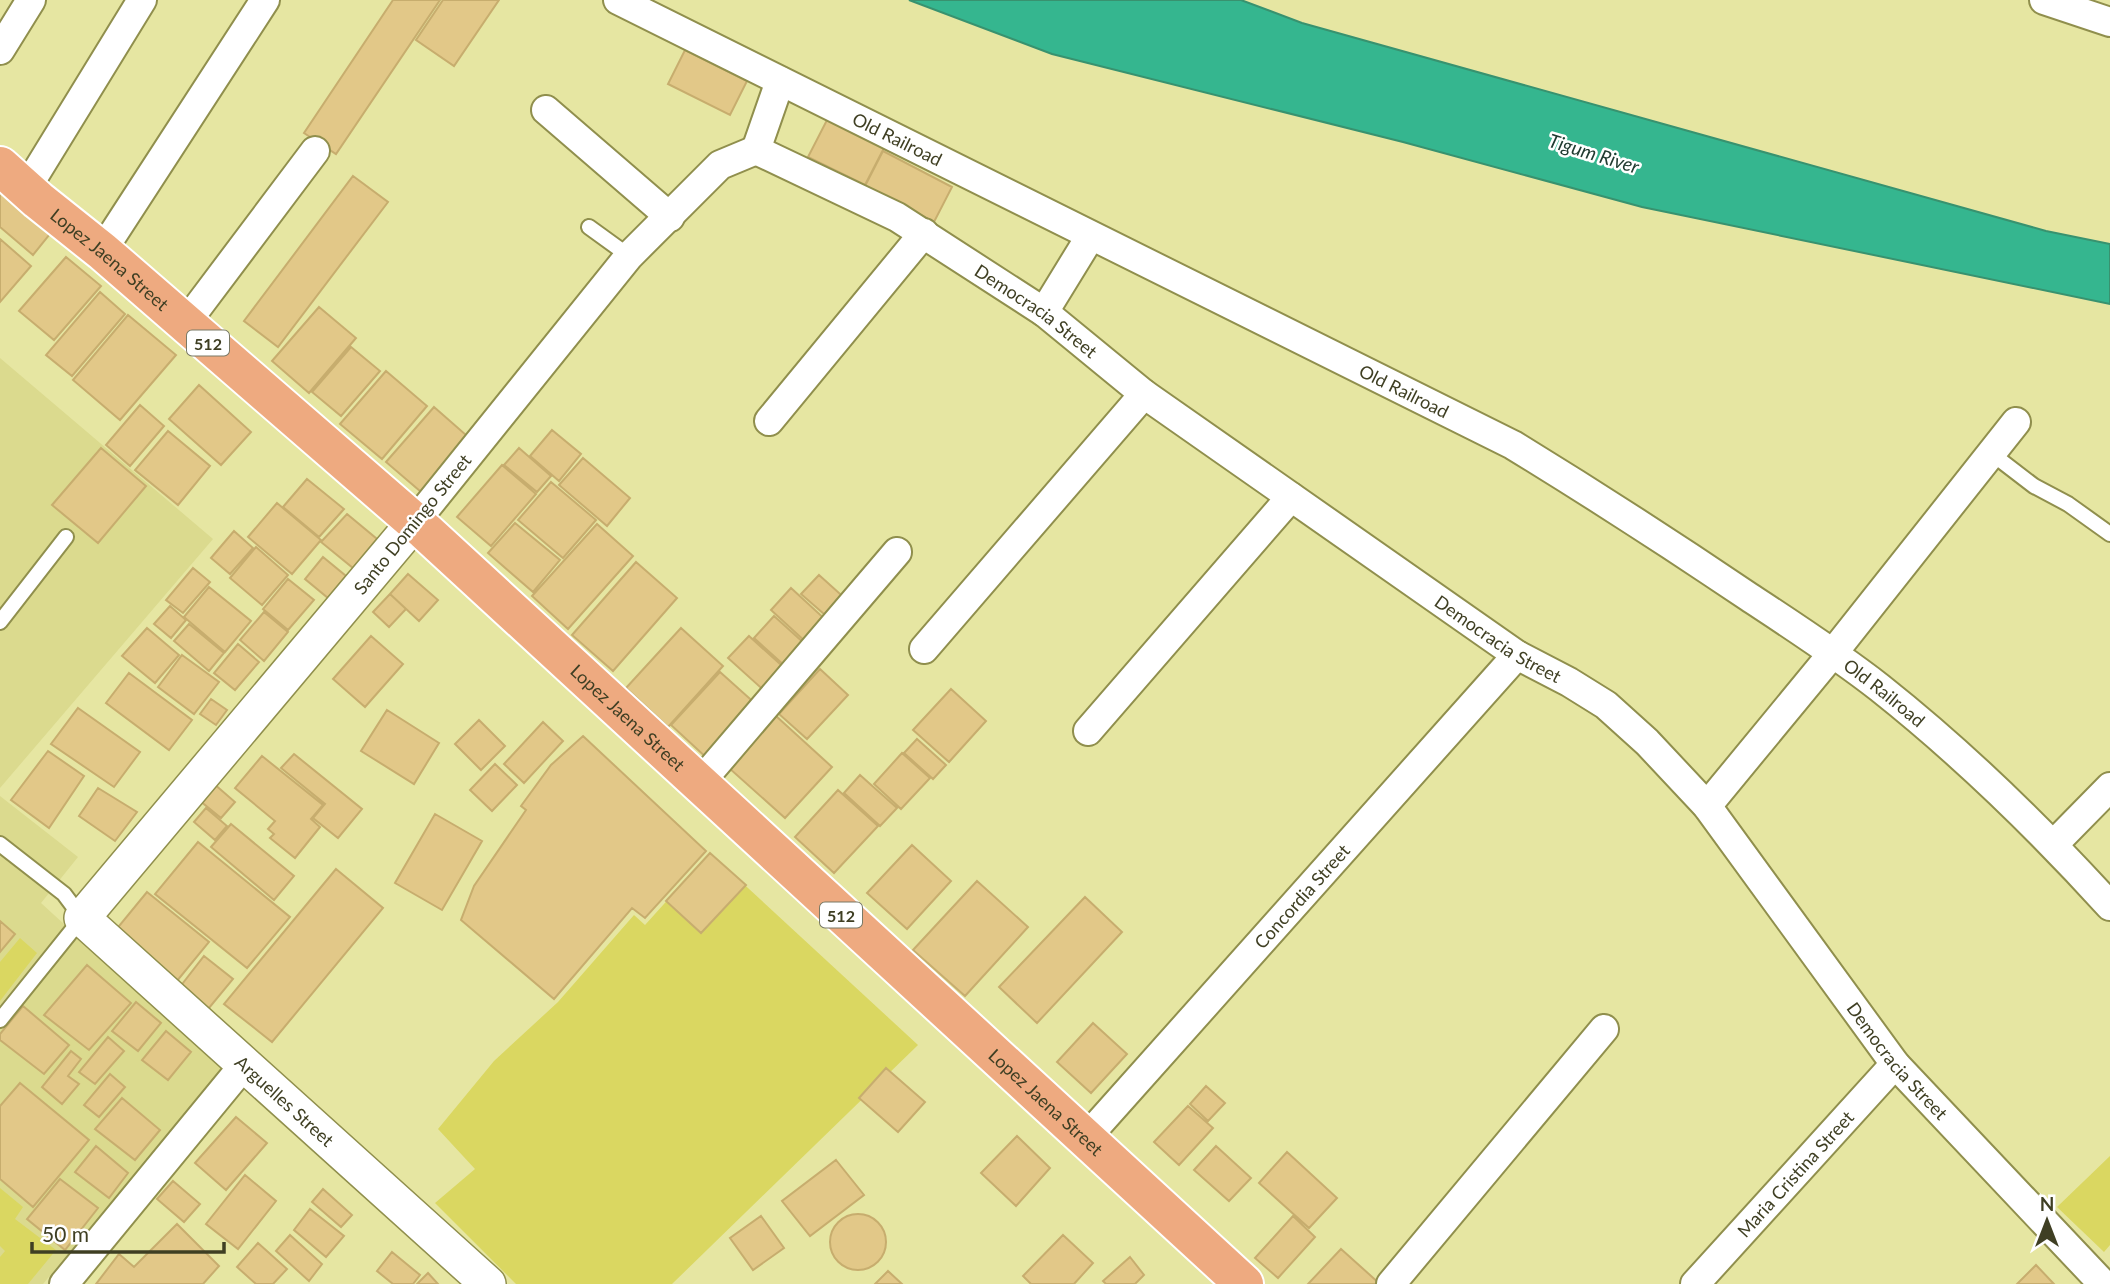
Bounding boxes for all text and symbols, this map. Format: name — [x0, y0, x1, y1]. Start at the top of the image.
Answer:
street label: Old Railroad — [849, 107, 946, 170]
water label: Tigum River — [1546, 128, 1642, 178]
street label: Lopez Jaena Street — [46, 203, 174, 315]
street label: Democracia Street — [971, 259, 1102, 363]
road number: 512 — [187, 330, 229, 356]
street label: Old Railroad — [1356, 359, 1453, 422]
street label: Santo Domingo Street — [349, 449, 476, 599]
street label: Democracia Street — [1431, 590, 1565, 687]
street label: Old Railroad — [1840, 654, 1929, 731]
street label: Lopez Jaena Street — [566, 660, 690, 776]
street label: Concordia Street — [1249, 839, 1354, 953]
road number: 512 — [820, 903, 862, 928]
street label: Democracia Street — [1842, 998, 1953, 1124]
street label: Lopez Jaena Street — [984, 1044, 1108, 1160]
street label: Arguelles Street — [231, 1051, 339, 1151]
street label: Maria Cristina Street — [1732, 1106, 1858, 1241]
north arrow — [2012, 1186, 2082, 1256]
text: N — [2040, 1192, 2054, 1215]
scale bar — [32, 1210, 224, 1254]
text: 50 m — [42, 1221, 89, 1246]

